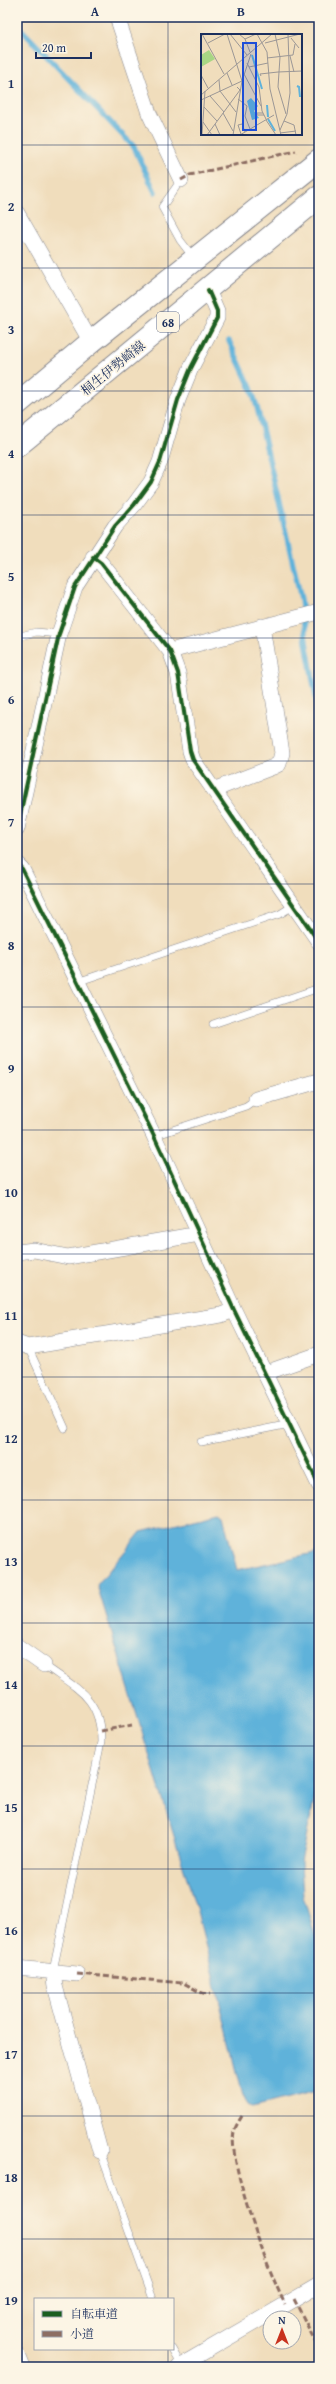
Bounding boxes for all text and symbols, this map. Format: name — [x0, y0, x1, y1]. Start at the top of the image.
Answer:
text: A — [91, 2, 100, 21]
text: B — [237, 2, 245, 21]
scale bar — [36, 34, 91, 60]
inset map — [201, 34, 302, 135]
text: 20 m — [42, 39, 66, 56]
text: 1 — [8, 74, 14, 93]
text: 2 — [8, 197, 15, 216]
road number: 68 — [157, 312, 179, 332]
text: 3 — [8, 320, 14, 339]
street label: 桐生伊勢崎線 — [77, 336, 149, 400]
text: 4 — [8, 444, 15, 463]
text: 5 — [8, 567, 15, 586]
text: 6 — [8, 690, 15, 709]
text: 7 — [8, 813, 15, 832]
text: 8 — [8, 936, 15, 955]
text: 9 — [8, 1059, 15, 1078]
text: 10 — [4, 1183, 18, 1202]
text: 11 — [4, 1306, 18, 1325]
text: 12 — [4, 1429, 18, 1448]
text: 13 — [4, 1552, 18, 1571]
text: 14 — [4, 1675, 18, 1694]
text: 15 — [4, 1798, 18, 1817]
text: 16 — [4, 1921, 18, 1940]
text: 17 — [4, 2045, 18, 2064]
text: 18 — [4, 2168, 18, 2187]
text: 19 — [4, 2291, 18, 2310]
legend — [34, 2298, 174, 2350]
text: 自転車道 — [70, 2305, 118, 2322]
north arrow — [262, 2310, 302, 2350]
text: N — [278, 2312, 286, 2328]
text: 小道 — [70, 2325, 94, 2342]

